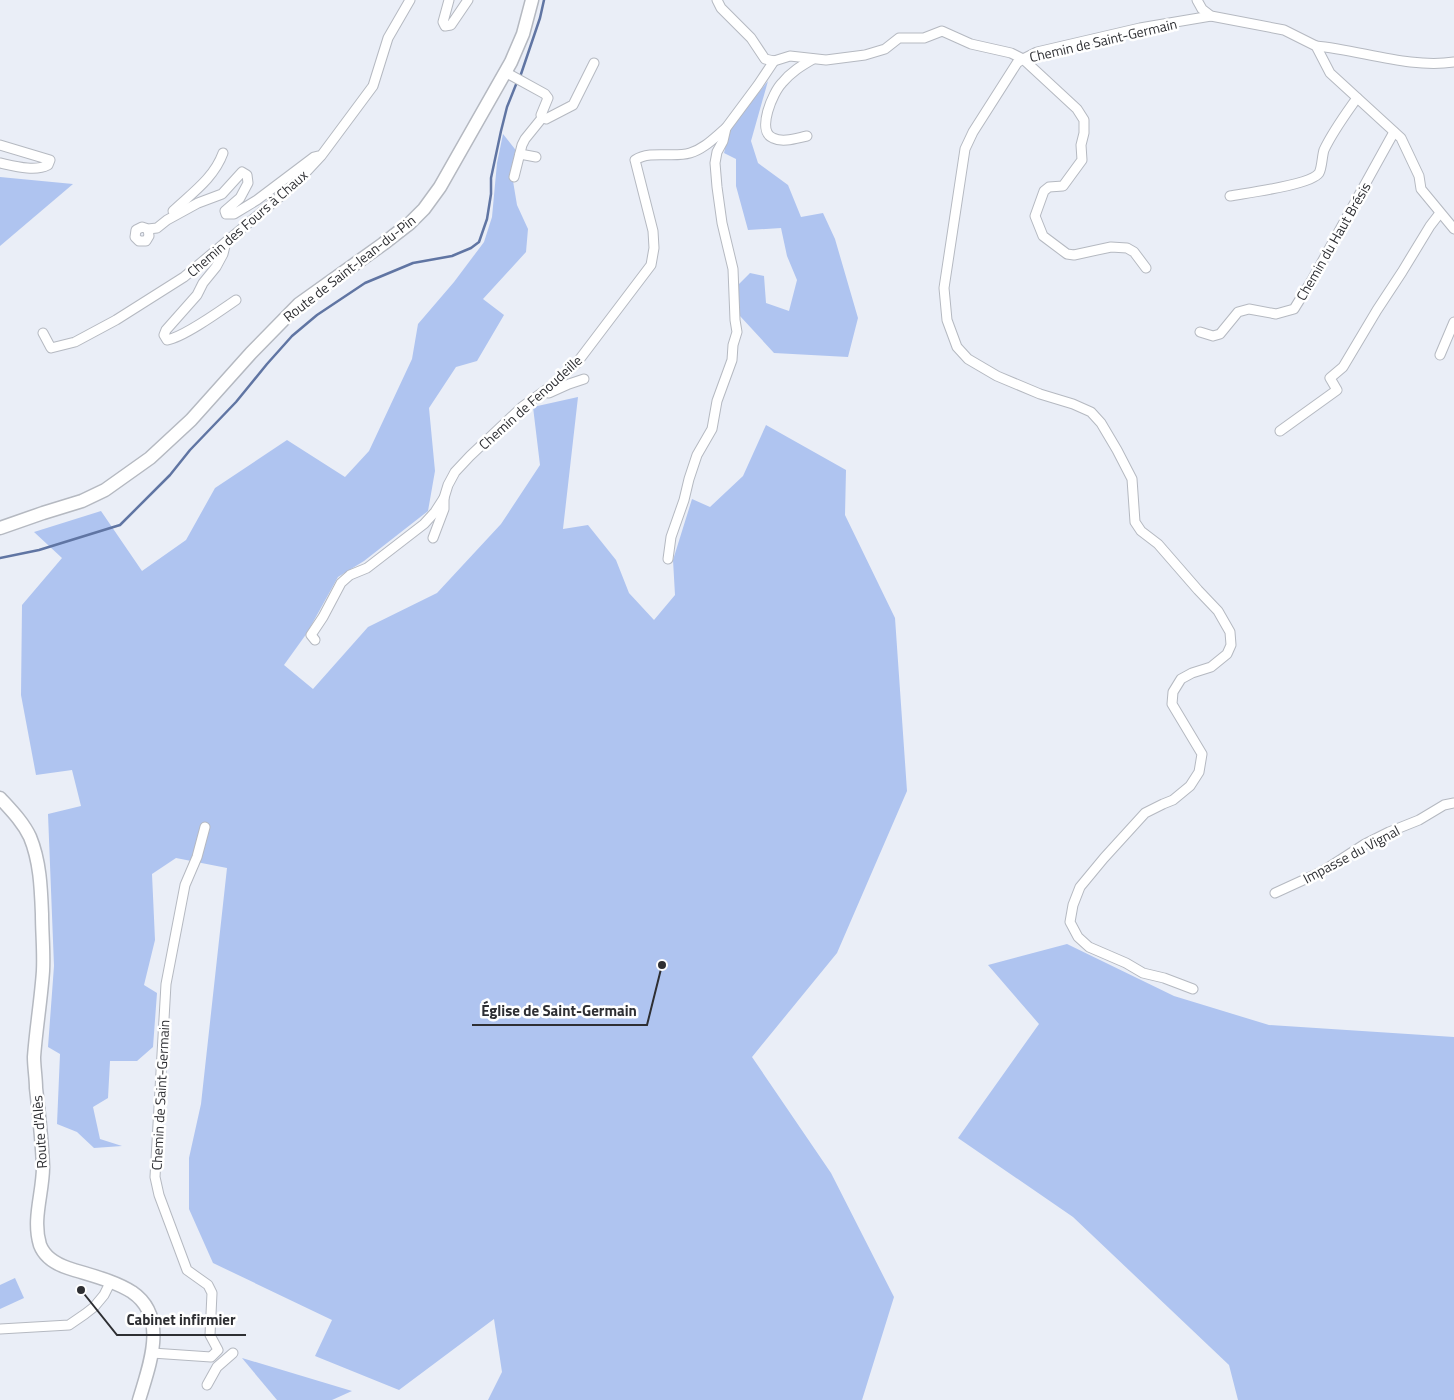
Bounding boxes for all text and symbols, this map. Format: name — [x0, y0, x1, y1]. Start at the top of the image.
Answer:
street label: Chemin de Saint-Germain — [1027, 13, 1179, 67]
street label: Chemin des Fours à Chaux — [182, 164, 313, 281]
street label: Chemin du Haut Brésis — [1290, 178, 1376, 304]
street label: Route de Saint-Jean-du-Pin — [278, 210, 420, 326]
street label: Chemin de Fenoudeille — [474, 350, 586, 454]
street label: Impasse du Vignal — [1299, 820, 1403, 888]
callout: Église de Saint-Germain — [472, 995, 647, 1025]
text: Église de Saint-Germain — [481, 999, 637, 1022]
street label: Chemin de Saint-Germain — [146, 1019, 174, 1171]
street label: Route d'Alès — [26, 1095, 52, 1169]
callout: Cabinet infirmier — [117, 1305, 246, 1335]
text: Cabinet infirmier — [126, 1308, 236, 1331]

